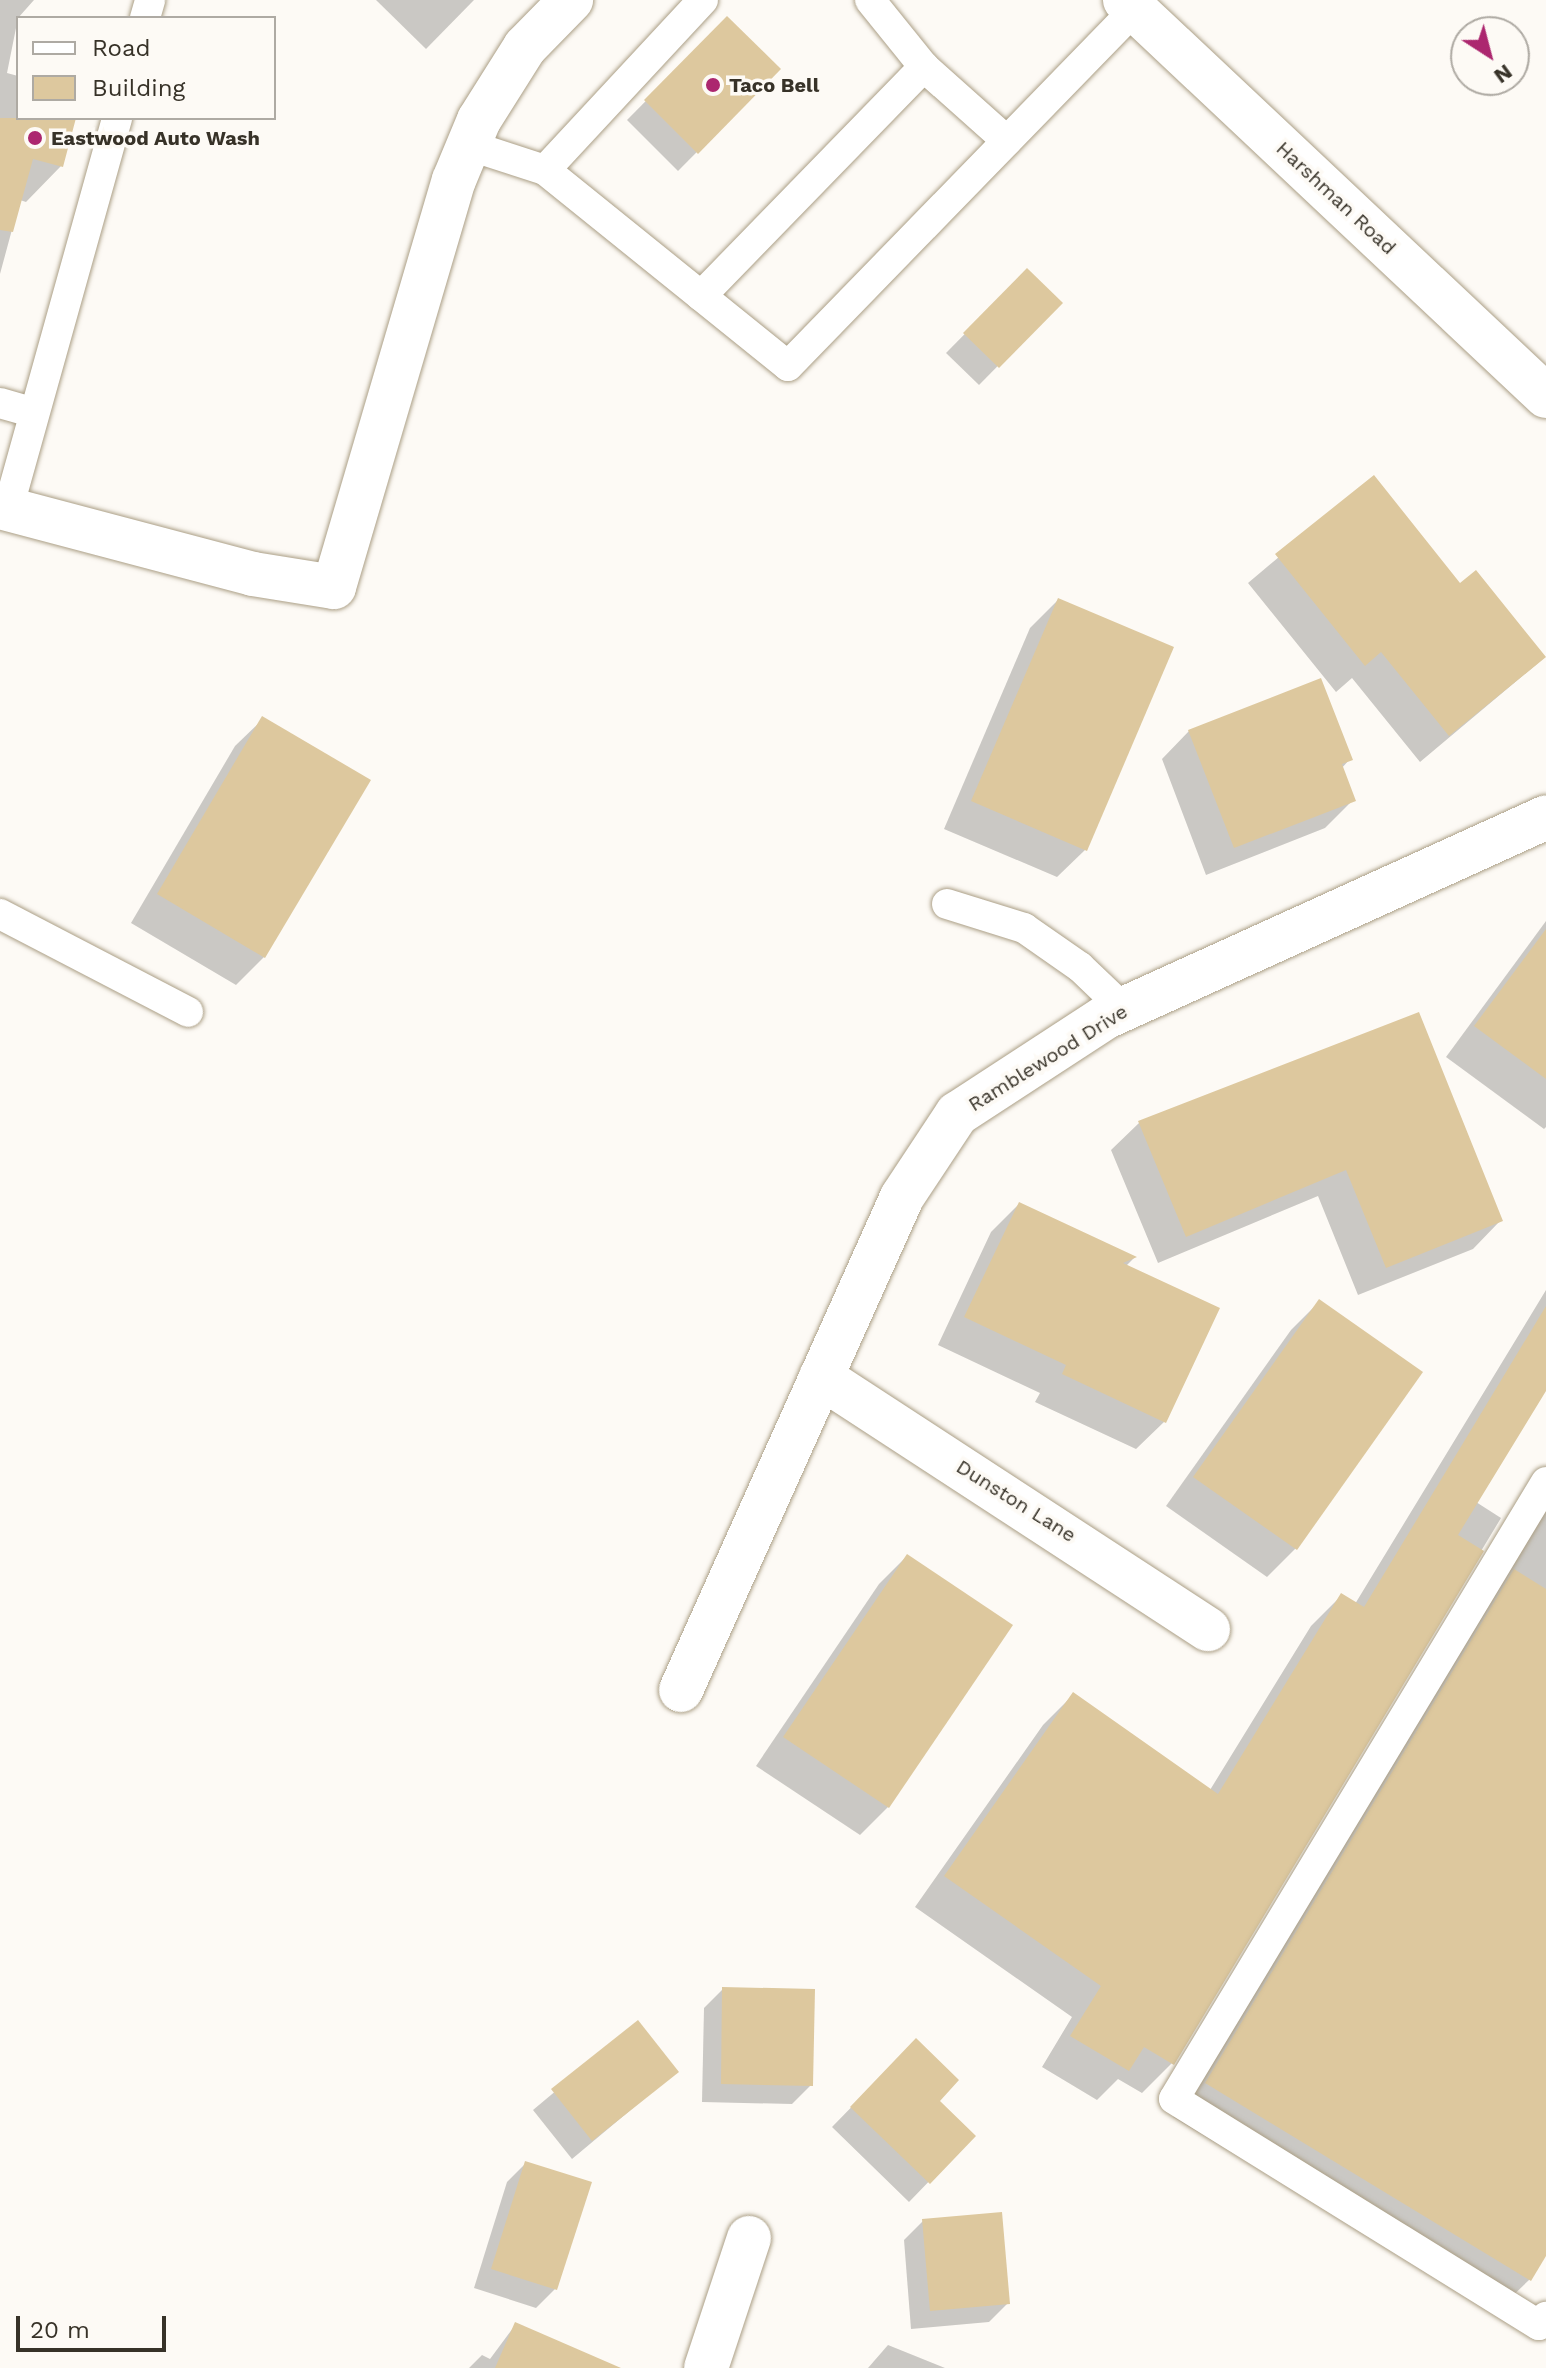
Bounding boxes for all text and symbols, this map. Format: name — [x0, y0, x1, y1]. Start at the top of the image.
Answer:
legend — [16, 16, 276, 120]
north arrow — [1450, 16, 1530, 96]
text: Road — [92, 34, 151, 62]
text: N — [1489, 59, 1517, 89]
place label: Taco Bell — [729, 73, 819, 97]
text: Building — [92, 74, 185, 102]
marker: Taco Bell — [704, 76, 722, 94]
place label: Eastwood Auto Wash — [51, 126, 261, 150]
marker: Eastwood Auto Wash — [26, 129, 44, 147]
street label: Harshman Road — [1271, 136, 1401, 260]
street label: Ramblewood Drive — [964, 999, 1132, 1117]
street label: Dunston Lane — [952, 1455, 1080, 1547]
scale bar — [20, 2300, 170, 2350]
text: 20 m — [30, 2316, 90, 2344]

